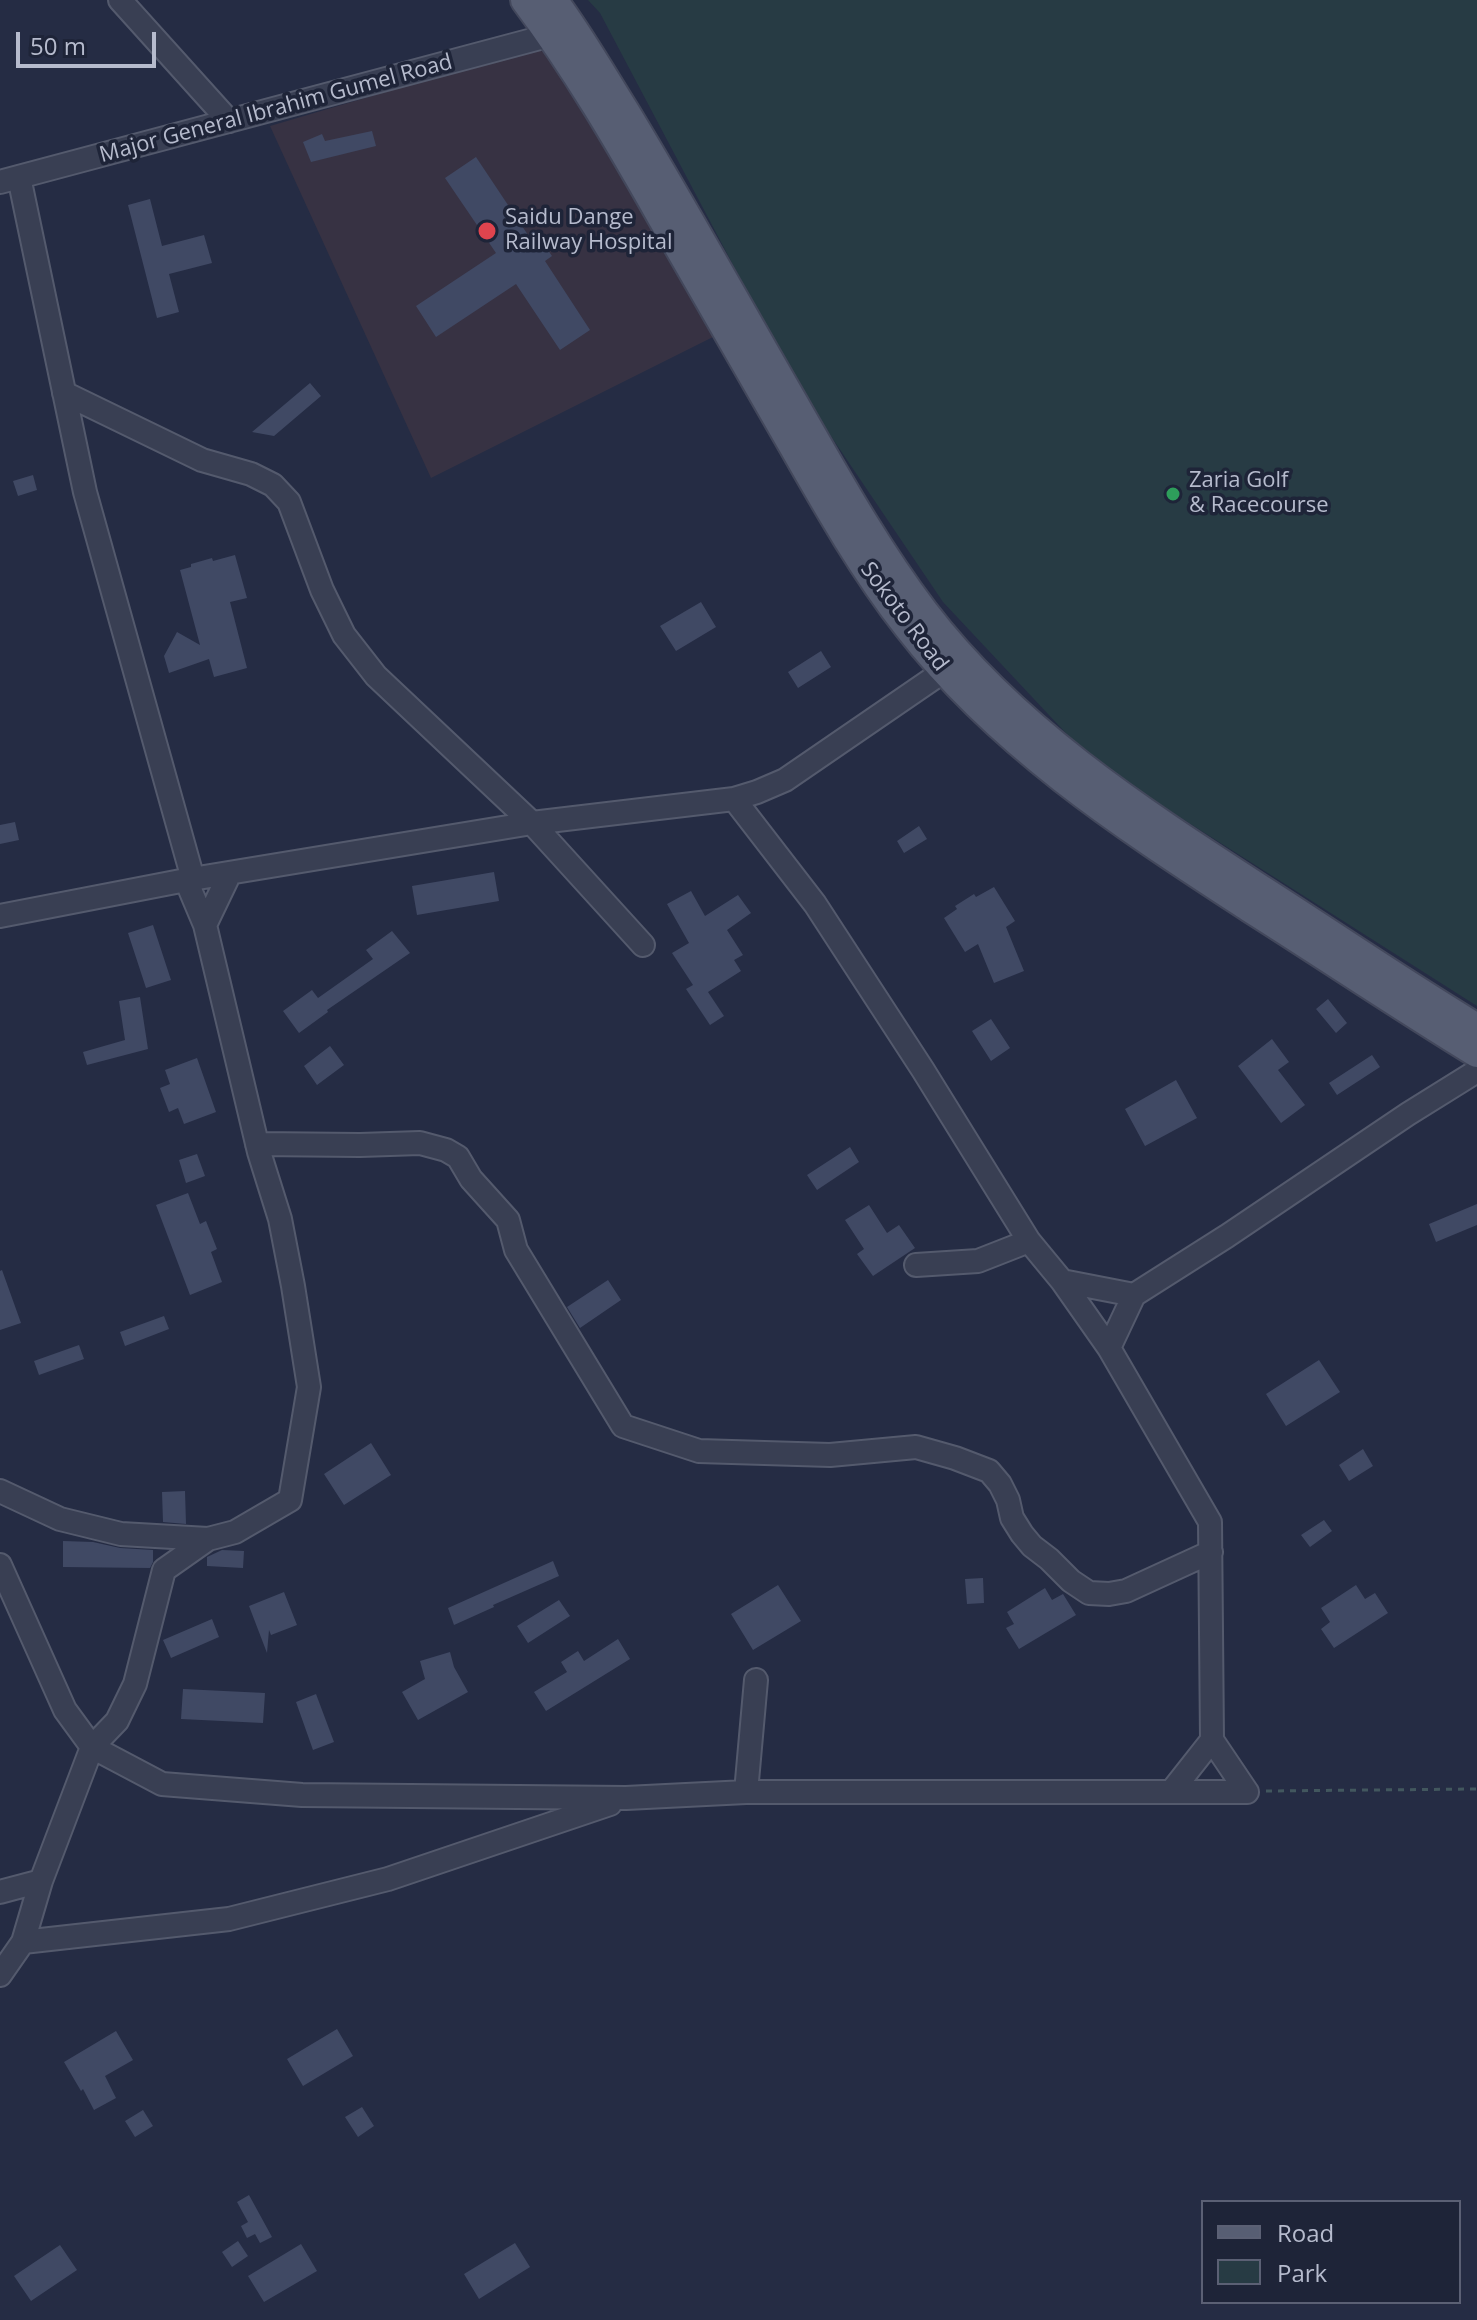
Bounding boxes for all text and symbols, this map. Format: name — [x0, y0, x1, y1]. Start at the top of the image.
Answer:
scale bar — [20, 16, 160, 66]
text: 50 m — [30, 29, 86, 62]
street label: Major General Ibrahim Gumel Road — [97, 49, 455, 169]
place label: Saidu Dange Railway Hospital — [505, 205, 672, 256]
marker: Saidu Dange Railway Hospital — [476, 220, 498, 242]
place label: Zaria Golf & Racecourse — [1189, 468, 1329, 520]
marker: Zaria Golf & Racecourse — [1164, 485, 1182, 503]
street label: Sokoto Road — [855, 557, 953, 677]
legend — [1201, 2200, 1461, 2304]
text: Road — [1277, 2216, 1334, 2249]
text: Park — [1277, 2256, 1327, 2289]

